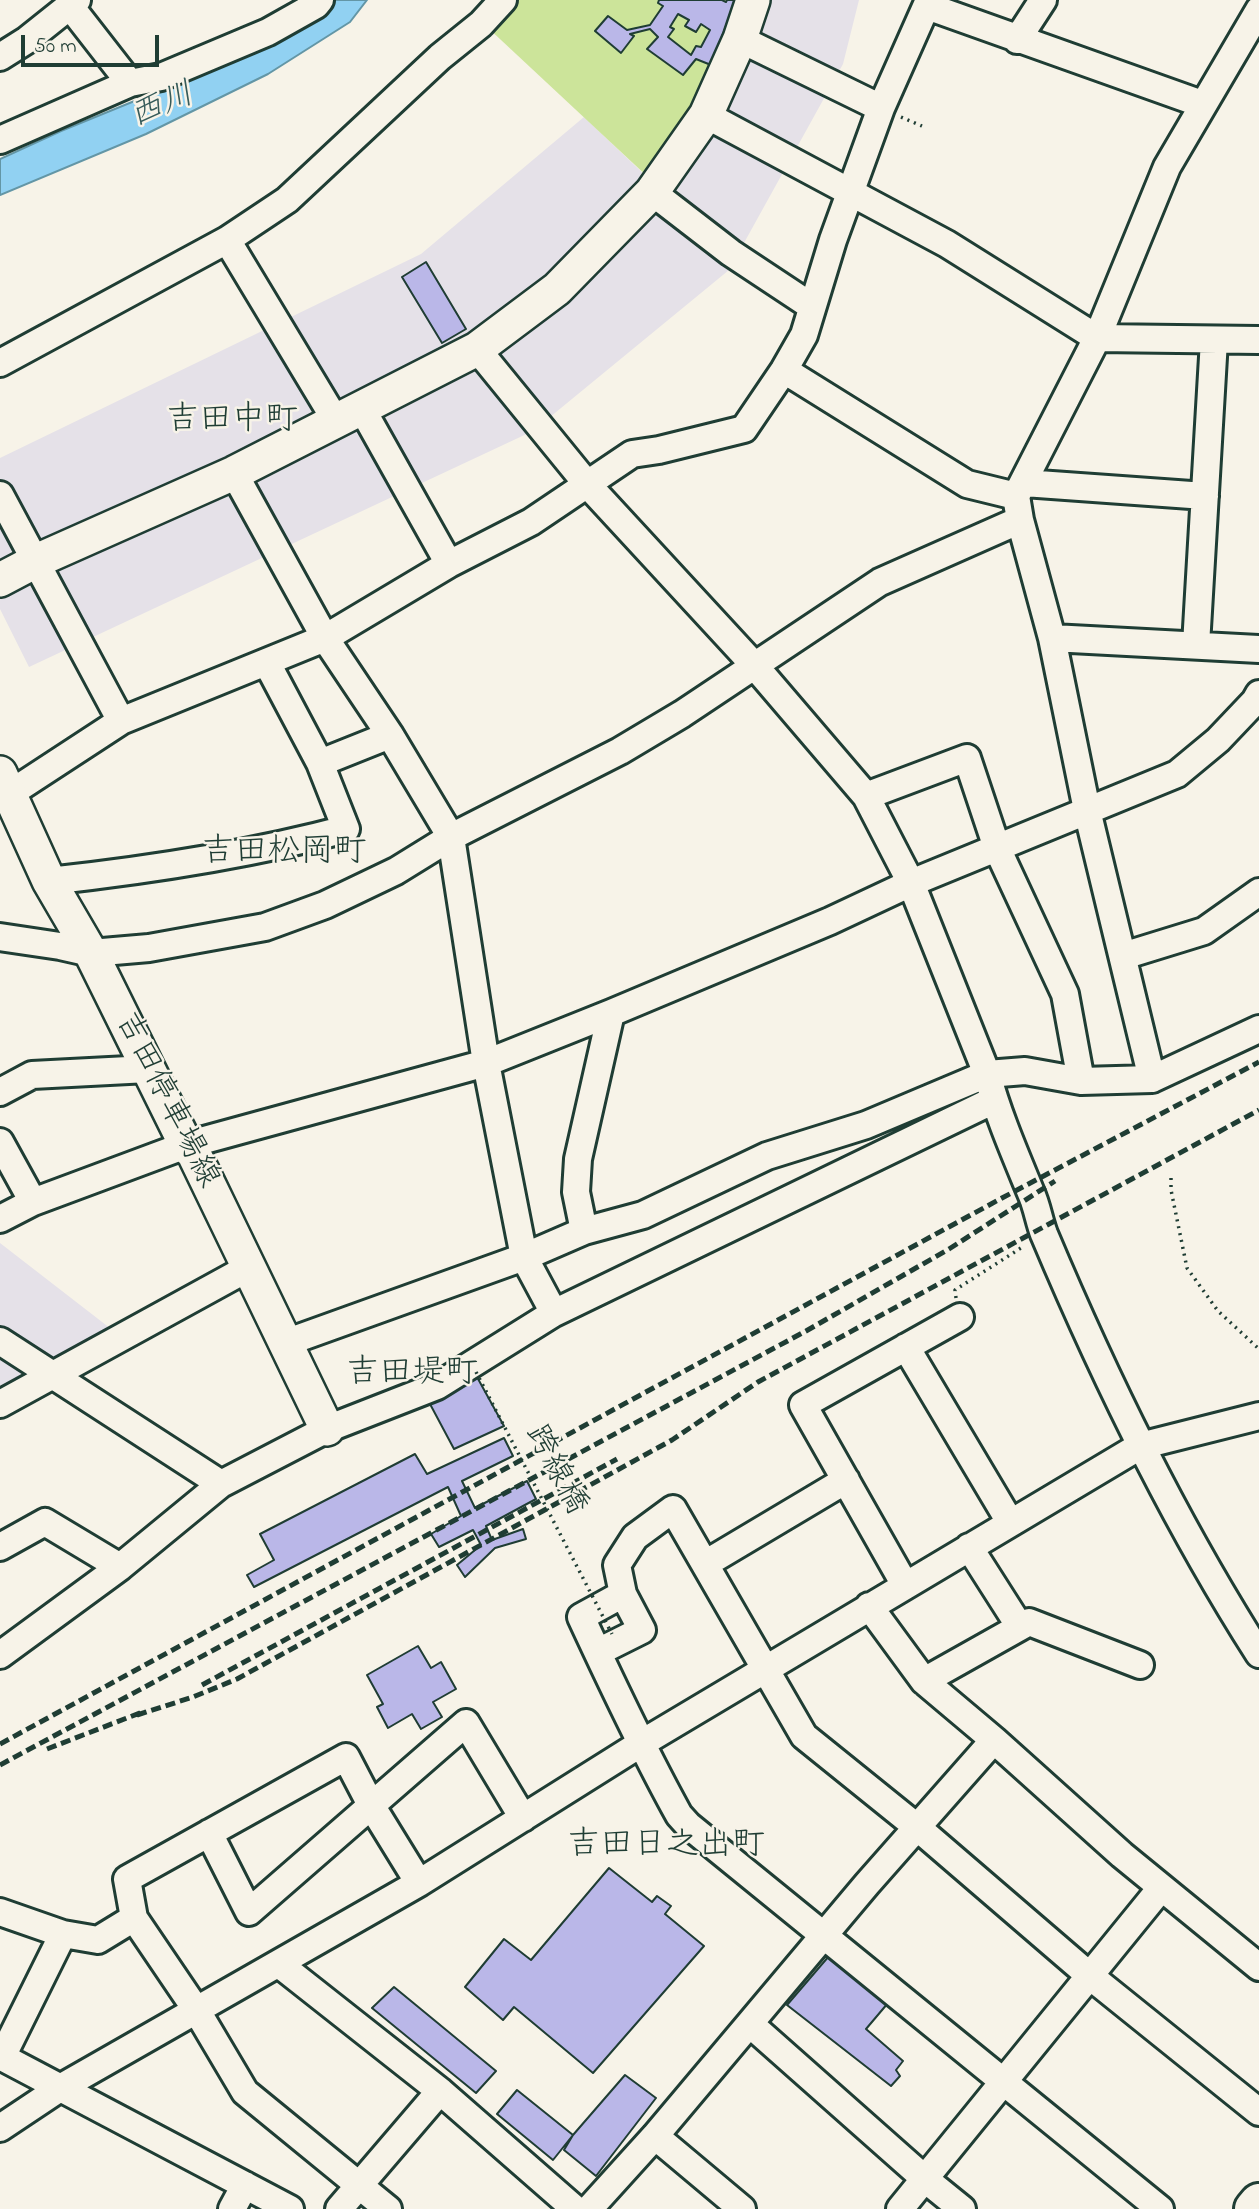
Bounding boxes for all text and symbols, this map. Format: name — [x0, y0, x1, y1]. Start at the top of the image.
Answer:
scale bar — [24, 21, 163, 65]
text: 50 m — [34, 32, 77, 62]
water label: 西川 — [125, 77, 201, 139]
district label: 吉田中町 — [166, 403, 298, 443]
district label: 吉田松岡町 — [202, 835, 366, 875]
street label: 吉田停車場線 — [104, 1007, 226, 1195]
district label: 吉田堤町 — [346, 1356, 478, 1396]
street label: 跨線橋 — [515, 1420, 593, 1522]
district label: 吉田日之出町 — [567, 1828, 765, 1868]

